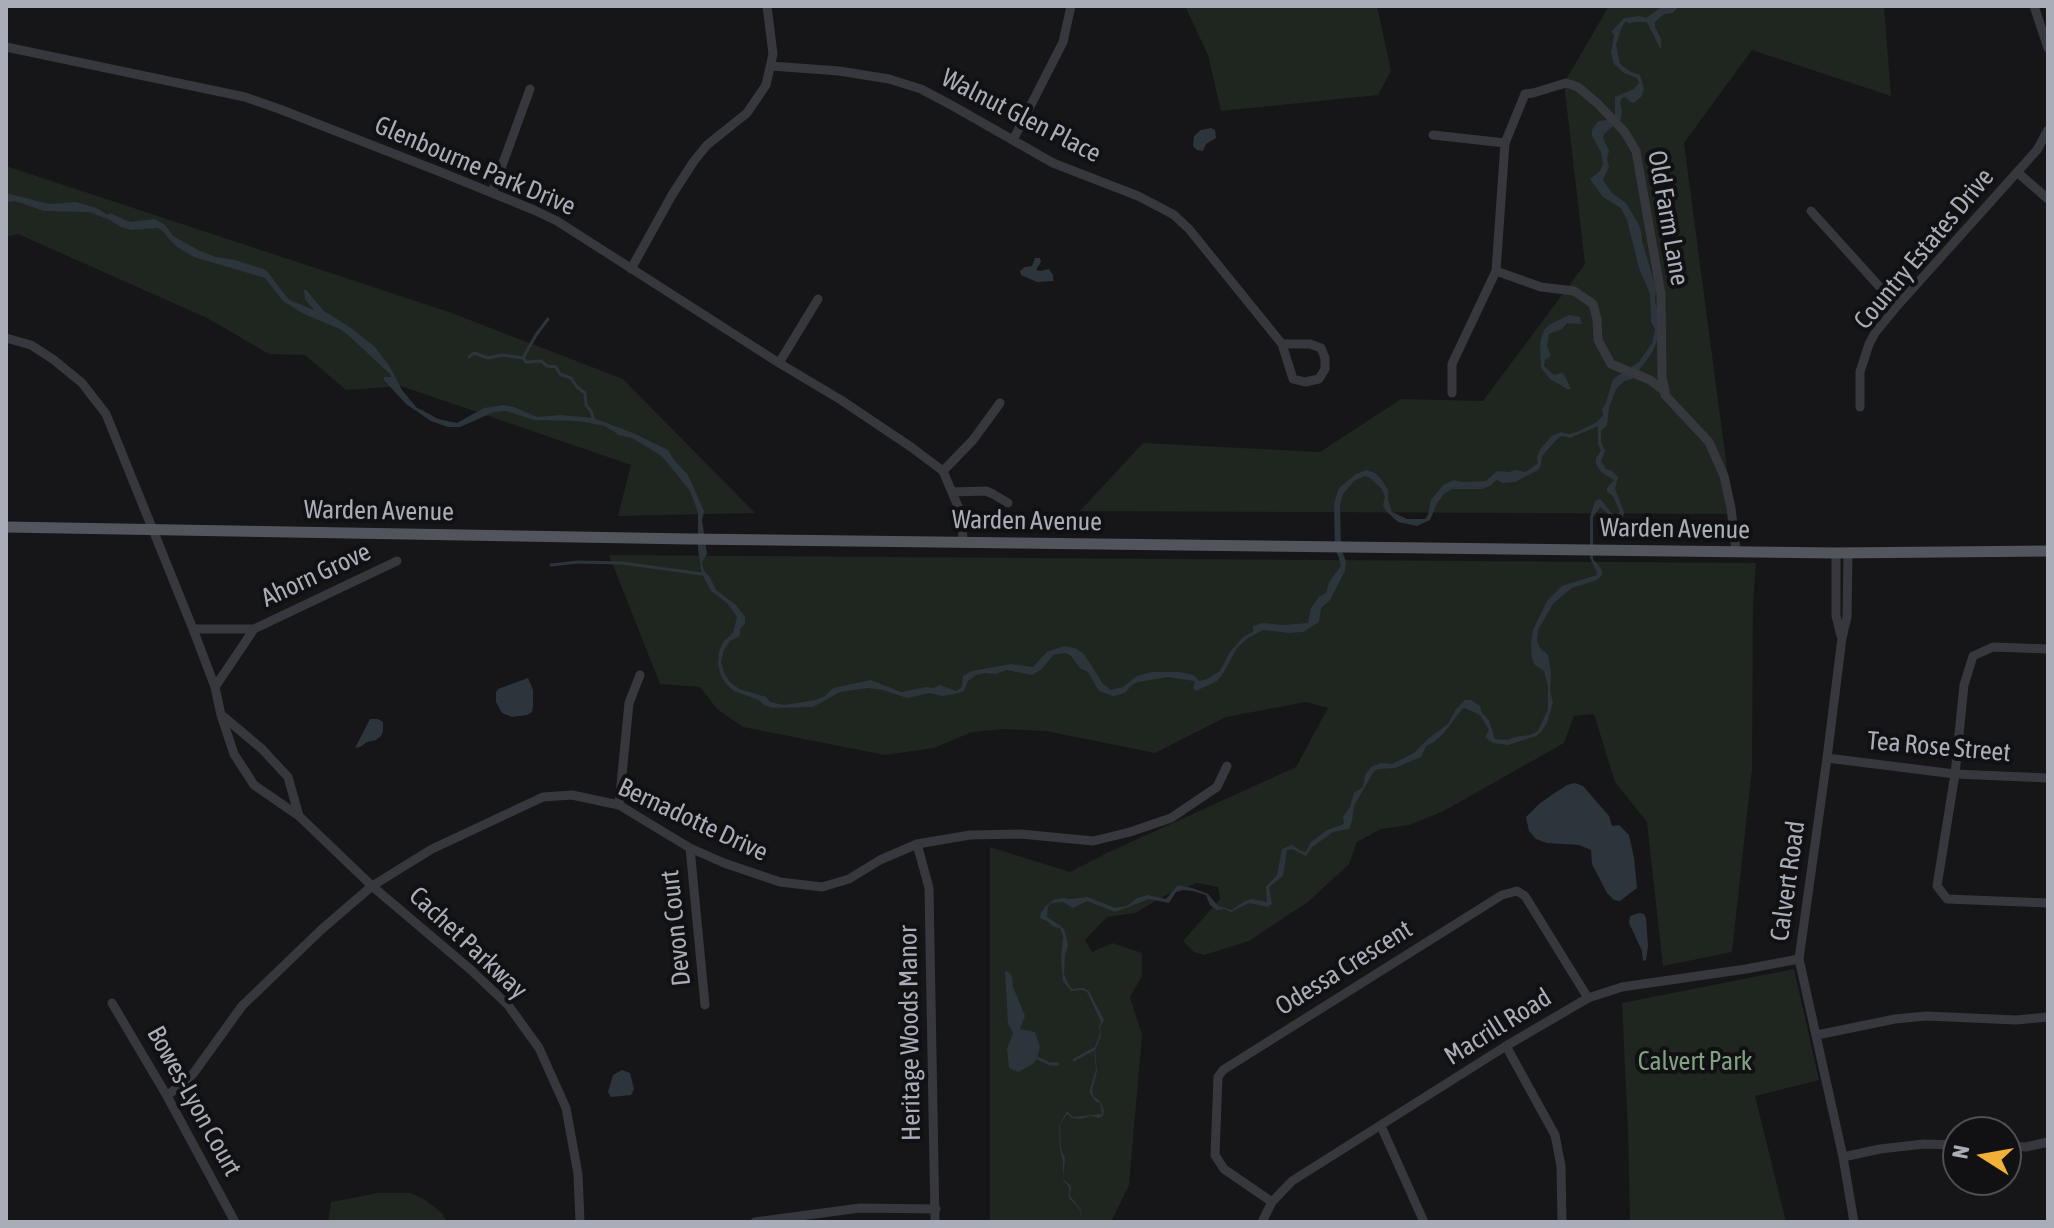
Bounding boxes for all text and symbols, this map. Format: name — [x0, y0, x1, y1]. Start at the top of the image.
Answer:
street label: Walnut Glen Place — [936, 62, 1106, 170]
street label: Glenbourne Park Drive — [370, 110, 580, 222]
street label: Old Farm Lane — [1641, 148, 1695, 288]
street label: Country Estates Drive — [1848, 162, 2000, 336]
street label: Warden Avenue — [304, 494, 454, 528]
street label: Warden Avenue — [952, 504, 1102, 538]
street label: Warden Avenue — [1600, 512, 1750, 546]
street label: Ahorn Grove — [256, 536, 376, 614]
street label: Tea Rose Street — [1866, 725, 2012, 769]
street label: Bernadotte Drive — [613, 772, 773, 868]
street label: Calvert Road — [1764, 819, 1812, 943]
street label: Devon Court — [654, 869, 698, 987]
street label: Cachet Parkway — [402, 880, 534, 1006]
street label: Odessa Crescent — [1270, 914, 1418, 1022]
street label: Heritage Woods Manor — [893, 925, 927, 1141]
street label: Macrill Road — [1439, 982, 1557, 1072]
street label: Bowes-Lyon Court — [140, 1021, 248, 1181]
park label: Calvert Park — [1638, 1046, 1752, 1078]
north arrow — [1942, 1116, 2022, 1196]
text: N — [1946, 1143, 1974, 1161]

